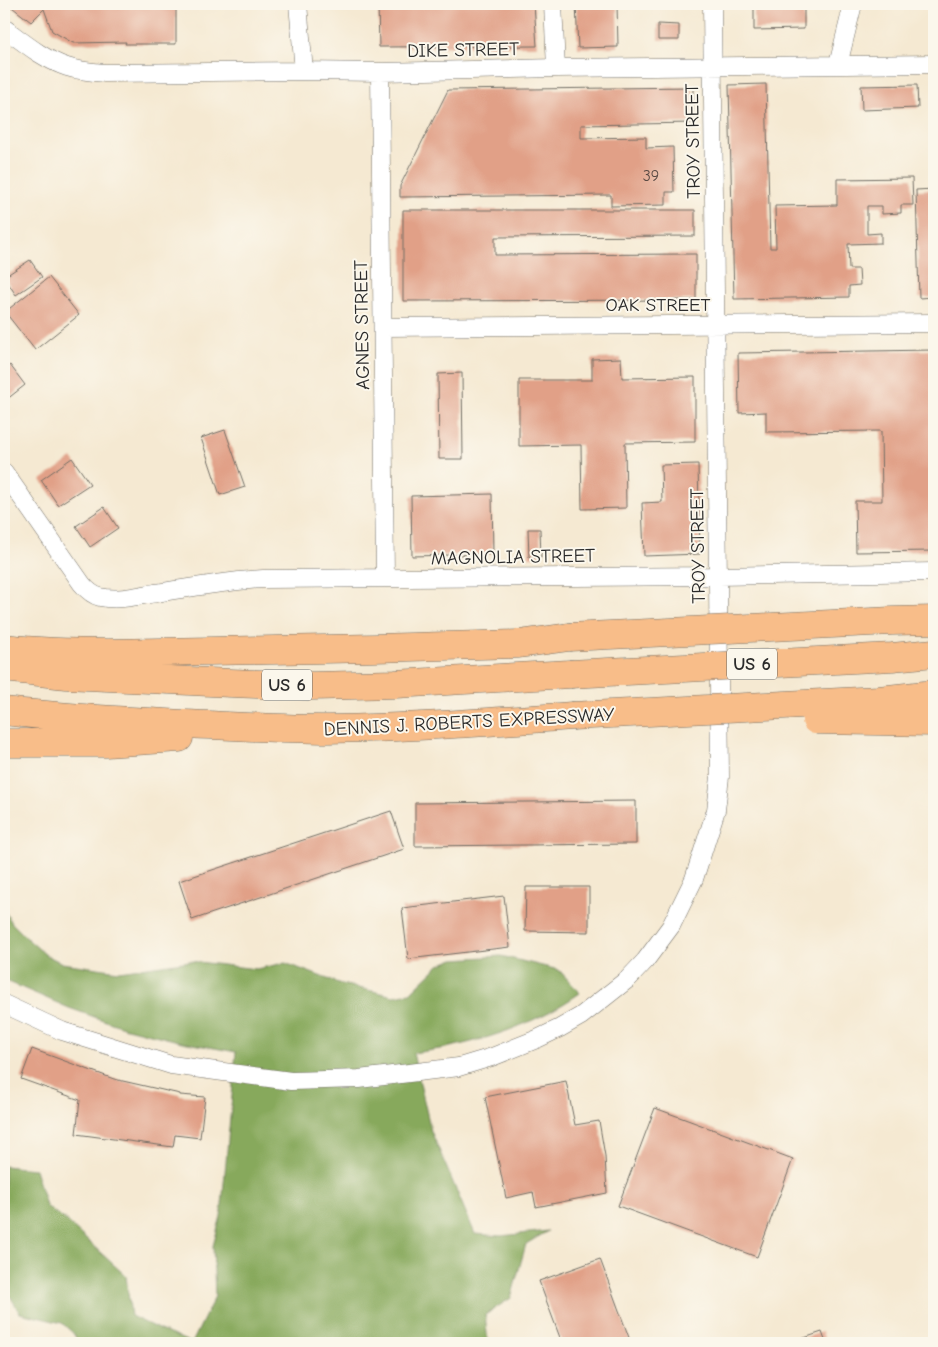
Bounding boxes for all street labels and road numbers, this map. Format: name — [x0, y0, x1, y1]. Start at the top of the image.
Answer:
street label: DIKE STREET — [407, 38, 519, 62]
street label: TROY STREET — [681, 83, 705, 199]
street label: AGNES STREET — [350, 260, 374, 390]
street label: OAK STREET — [606, 294, 710, 316]
street label: TROY STREET — [686, 488, 710, 604]
street label: MAGNOLIA STREET — [431, 545, 595, 569]
road number: US 6 — [727, 649, 777, 680]
road number: US 6 — [262, 670, 312, 700]
street label: DENNIS J. ROBERTS EXPRESSWAY — [323, 703, 616, 741]

